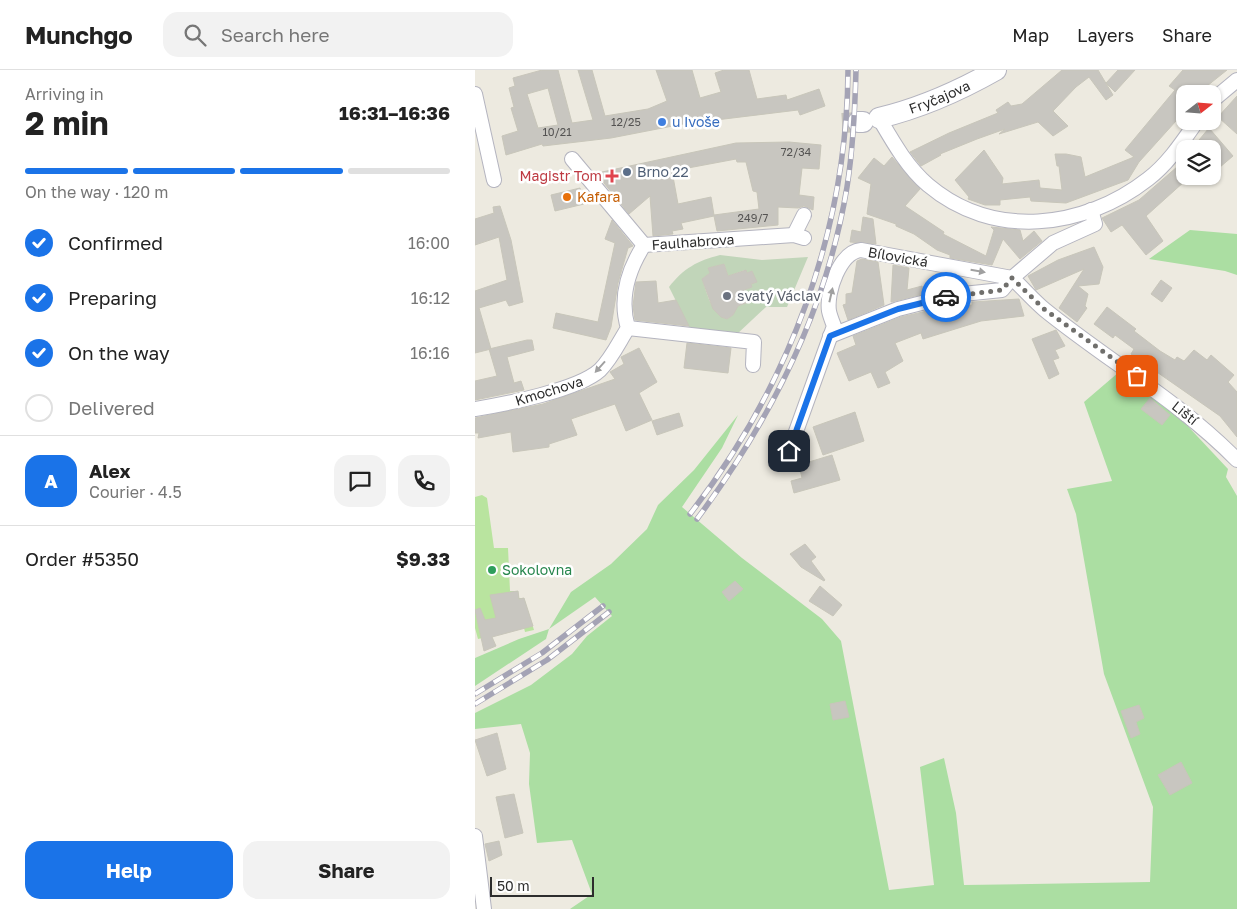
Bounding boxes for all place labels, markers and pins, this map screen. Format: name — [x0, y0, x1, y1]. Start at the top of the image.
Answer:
place label: u Ivoše — [672, 113, 720, 130]
marker: u Ivoše — [656, 116, 668, 128]
place label: Brno 22 — [637, 163, 689, 180]
marker: Brno 22 — [621, 166, 633, 178]
place label: Magistr Tom — [519, 167, 602, 184]
marker: Magistr Tom — [606, 170, 618, 182]
place label: Kafara — [577, 188, 620, 205]
marker: Kafara — [561, 191, 573, 203]
place label: svatý Václav — [737, 287, 821, 304]
marker: svatý Václav — [721, 290, 733, 302]
pin — [1116, 355, 1158, 397]
pin — [768, 430, 810, 472]
place label: Sokolovna — [502, 561, 572, 578]
marker: Sokolovna — [486, 564, 498, 576]

